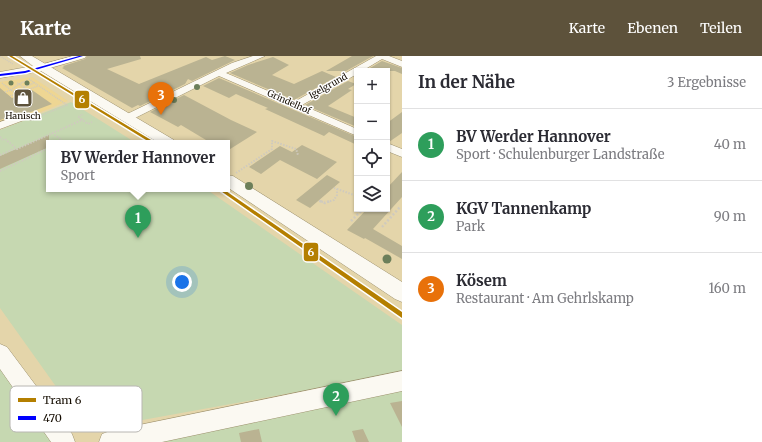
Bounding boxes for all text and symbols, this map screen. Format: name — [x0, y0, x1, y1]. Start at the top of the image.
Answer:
text: Karte — [20, 16, 71, 40]
text: Karte — [569, 19, 605, 37]
text: Ebenen — [627, 19, 678, 37]
text: Teilen — [700, 19, 742, 37]
map controls — [354, 68, 390, 212]
button: + — [354, 68, 390, 104]
street label: Igelgrund — [307, 70, 349, 101]
text: In der Nähe — [418, 71, 515, 93]
text: 3 Ergebnisse — [667, 74, 746, 91]
pin: 3 — [148, 82, 174, 115]
shop icon: Hanisch — [12, 87, 34, 109]
street label: Grindelhof — [266, 87, 313, 116]
line badge: 6 — [74, 90, 90, 109]
text: 6 — [79, 92, 86, 106]
button: − — [354, 104, 390, 140]
place label: Hanisch — [5, 110, 41, 121]
text: BV Werder Hannover — [456, 127, 611, 146]
text: 1 — [428, 136, 434, 153]
text: 40 m — [714, 136, 746, 153]
popup — [46, 140, 230, 192]
button: locate — [354, 140, 390, 176]
text: Sport · Schulenburger Landstraße — [456, 146, 664, 163]
text: BV Werder Hannover — [61, 148, 215, 167]
text: Sport — [61, 167, 95, 184]
button: layers — [354, 176, 390, 212]
text: KGV Tannenkamp — [456, 199, 591, 218]
pin: 1 — [125, 205, 151, 238]
text: 2 — [427, 208, 435, 225]
text: 90 m — [714, 208, 746, 225]
text: Park — [456, 218, 485, 235]
line badge: 6 — [303, 242, 319, 262]
text: 6 — [308, 245, 315, 259]
text: Kösem — [456, 271, 507, 290]
your location — [172, 272, 192, 292]
text: 3 — [427, 280, 435, 297]
text: 160 m — [708, 280, 746, 297]
text: Restaurant · Am Gehrlskamp — [456, 290, 634, 307]
pin: 2 — [323, 383, 349, 416]
legend — [10, 386, 142, 432]
text: Tram 6 — [43, 393, 82, 407]
text: 470 — [43, 411, 62, 425]

